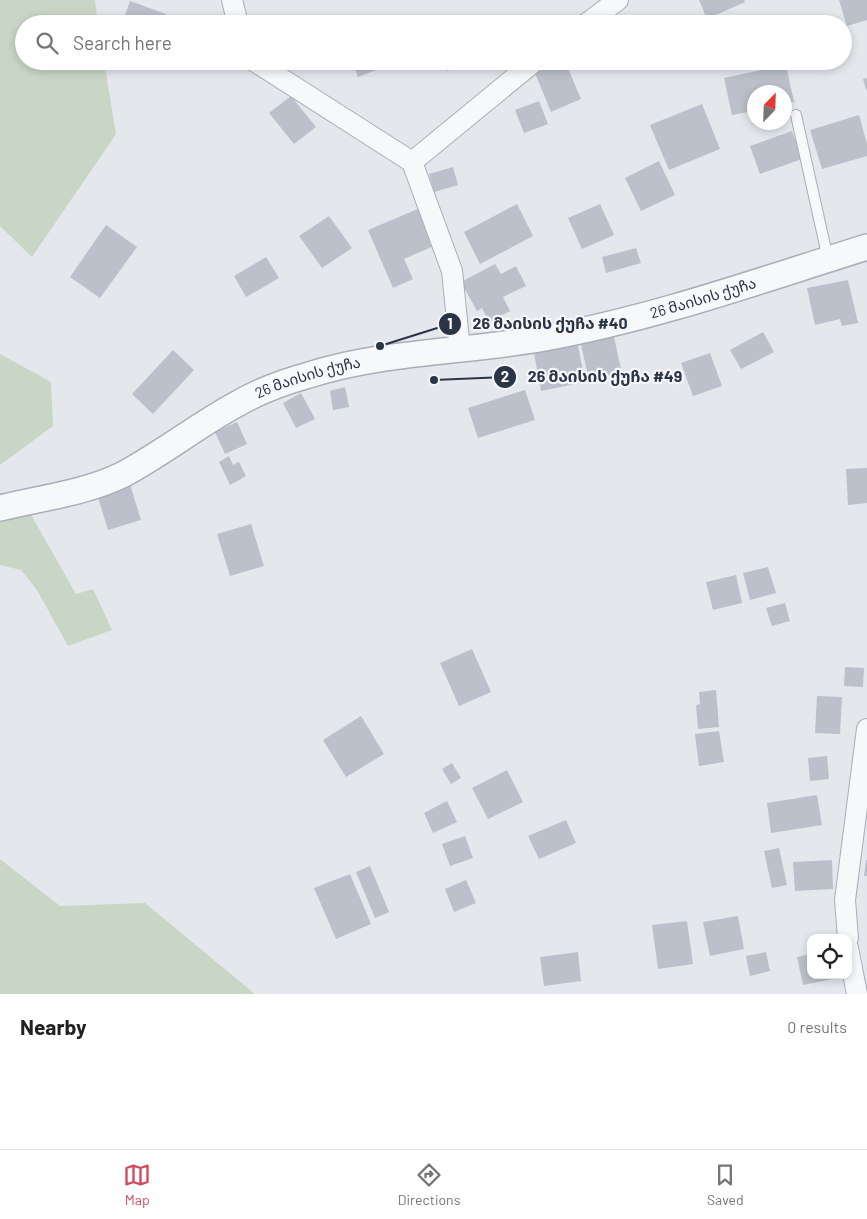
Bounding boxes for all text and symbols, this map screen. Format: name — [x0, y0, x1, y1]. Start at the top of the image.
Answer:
search box — [15, 15, 852, 70]
icon: search — [33, 29, 61, 57]
text: Search here — [73, 31, 172, 54]
north arrow — [747, 85, 792, 130]
street label: 26 მაისის ქუჩა — [648, 273, 758, 321]
callout: 26 მაისის ქუჩა #40 — [437, 308, 637, 339]
text: 26 მაისის ქუჩა #40 — [472, 313, 628, 333]
text: 1 — [447, 314, 453, 332]
street label: 26 მაისის ქუჩა — [252, 352, 362, 401]
callout: 26 მაისის ქუჩა #49 — [492, 361, 692, 392]
text: 26 მაისის ქუჩა #49 — [528, 366, 682, 386]
text: 2 — [501, 367, 509, 385]
map controls — [807, 934, 852, 979]
button: locate — [807, 934, 852, 979]
text: Nearby — [20, 1014, 86, 1039]
text: 0 results — [787, 1017, 847, 1036]
tab: Map — [123, 1161, 151, 1208]
tab: Directions — [398, 1161, 460, 1208]
tab: Saved — [707, 1161, 744, 1208]

